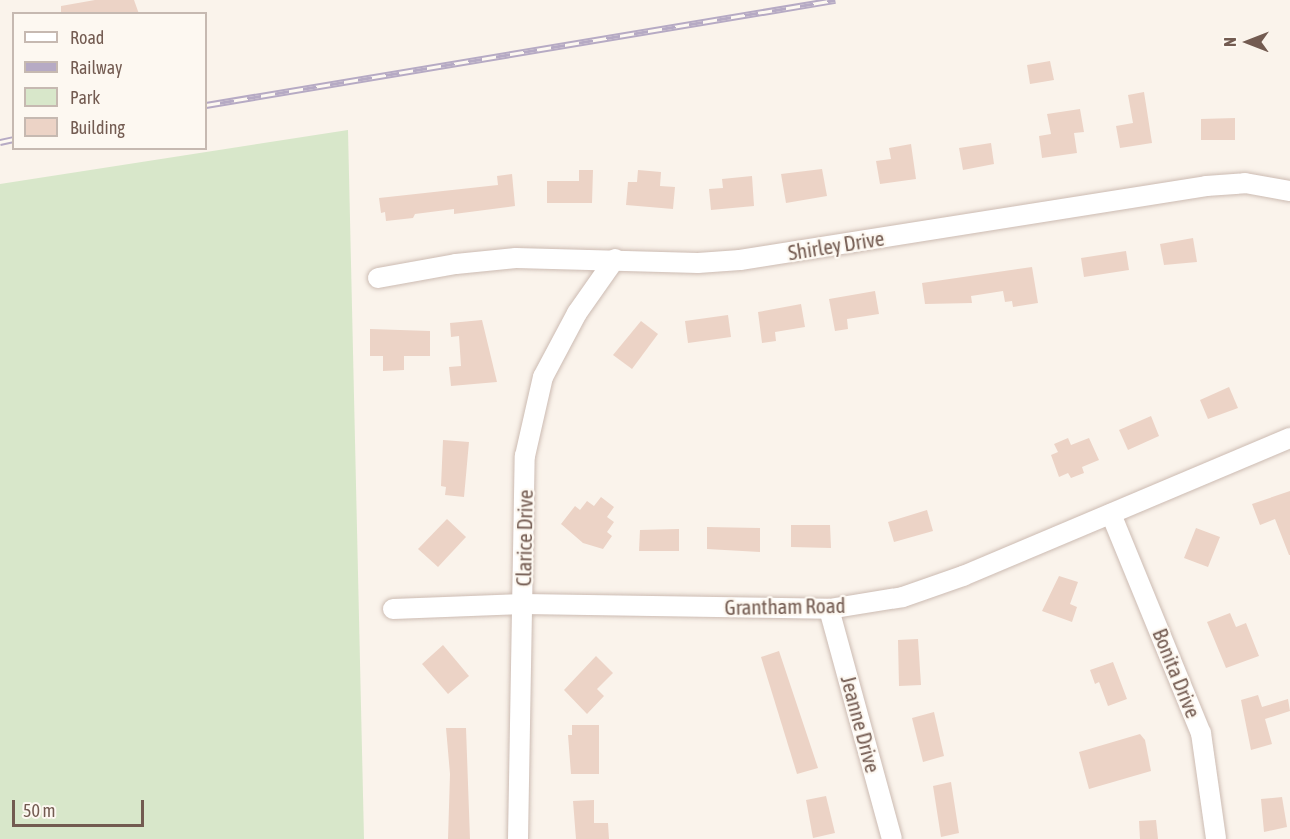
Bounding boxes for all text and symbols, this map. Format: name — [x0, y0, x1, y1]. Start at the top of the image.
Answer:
legend — [12, 12, 207, 150]
north arrow — [1218, 12, 1278, 72]
text: Road — [70, 27, 104, 48]
text: N — [1221, 37, 1239, 47]
text: Railway — [70, 57, 122, 78]
text: Park — [70, 87, 100, 108]
text: Building — [70, 117, 125, 138]
street label: Shirley Drive — [786, 225, 886, 265]
street label: Clarice Drive — [511, 489, 537, 587]
street label: Grantham Road — [724, 592, 846, 620]
street label: Bonita Drive — [1148, 625, 1206, 721]
street label: Jeanne Drive — [836, 673, 886, 775]
scale bar — [15, 788, 147, 826]
text: 50 m — [23, 800, 55, 821]

